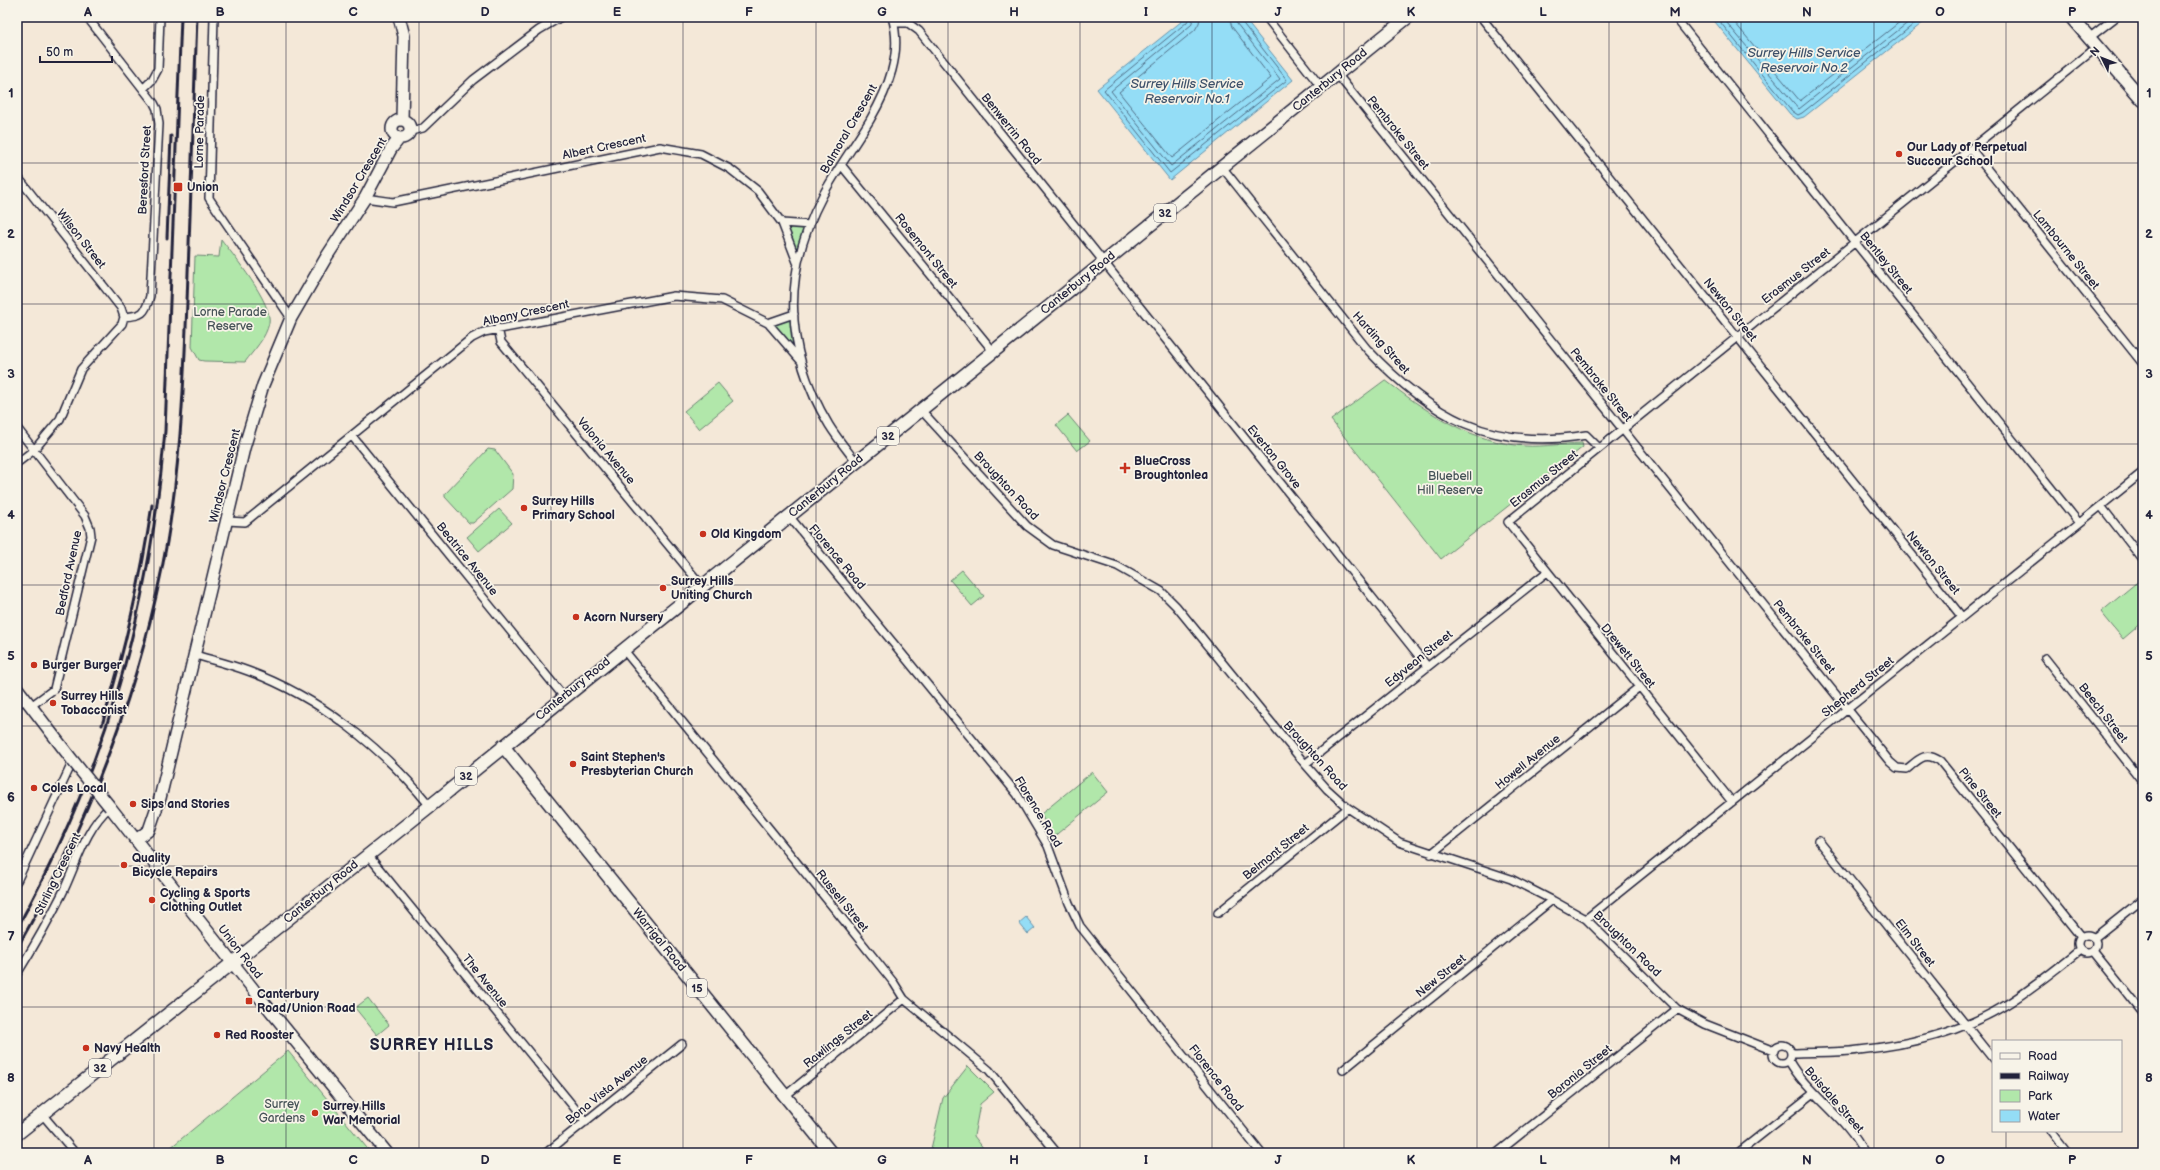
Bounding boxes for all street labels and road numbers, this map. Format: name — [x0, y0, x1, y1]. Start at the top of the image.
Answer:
street label: Canterbury Road — [1290, 45, 1371, 115]
street label: Balmoral Crescent — [817, 81, 881, 176]
street label: Benwerrin Road — [978, 90, 1044, 168]
street label: Pembroke Street — [1364, 93, 1433, 173]
street label: Lorne Parade — [192, 95, 208, 169]
street label: Beresford Street — [135, 125, 155, 215]
street label: Albert Crescent — [561, 131, 647, 163]
street label: Windsor Crescent — [328, 134, 391, 225]
road number: 32 — [1154, 204, 1176, 222]
street label: Wilson Street — [53, 206, 109, 272]
street label: Lambourne Street — [2029, 207, 2103, 293]
street label: Rosemont Street — [891, 211, 961, 292]
street label: Bentley Street — [1856, 229, 1916, 297]
street label: Erasmus Street — [1759, 244, 1834, 308]
street label: Canterbury Road — [1038, 248, 1119, 318]
street label: Newton Street — [1700, 275, 1760, 345]
street label: Albany Crescent — [481, 296, 571, 329]
street label: Harding Street — [1349, 309, 1413, 378]
street label: Pembroke Street — [1567, 345, 1636, 425]
street label: Valonia Avenue — [574, 415, 638, 487]
street label: Everton Grove — [1244, 422, 1304, 492]
street label: Windsor Crescent — [206, 427, 244, 525]
road number: 32 — [877, 427, 899, 445]
street label: Erasmus Street — [1507, 447, 1581, 511]
street label: Broughton Road — [970, 449, 1042, 524]
street label: Canterbury Road — [786, 451, 867, 521]
street label: Beatrice Avenue — [433, 519, 501, 599]
street label: Florence Road — [805, 521, 869, 593]
street label: Newton Street — [1903, 528, 1963, 598]
street label: Bedford Avenue — [53, 529, 85, 617]
street label: Pembroke Street — [1770, 597, 1839, 677]
street label: Drewett Street — [1598, 621, 1659, 691]
street label: Edyvean Street — [1382, 627, 1456, 691]
street label: Shepherd Street — [1819, 653, 1897, 721]
street label: Canterbury Road — [533, 654, 614, 724]
street label: Beech Street — [2075, 680, 2131, 746]
street label: Broughton Road — [1280, 718, 1350, 794]
street label: Howell Avenue — [1492, 731, 1564, 793]
street label: Pine Street — [1955, 765, 2005, 821]
road number: 32 — [455, 767, 477, 785]
street label: Florence Road — [1011, 774, 1065, 850]
street label: Belmont Street — [1240, 820, 1312, 883]
street label: Stirling Crescent — [32, 830, 85, 918]
street label: Canterbury Road — [281, 857, 362, 927]
street label: Russell Street — [812, 867, 872, 935]
street label: Warrigal Road — [629, 905, 689, 975]
street label: Broughton Road — [1590, 908, 1664, 980]
street label: Elm Street — [1892, 916, 1938, 970]
street label: Union Road — [214, 922, 266, 982]
street label: The Avenue — [459, 951, 511, 1011]
street label: New Street — [1413, 951, 1469, 1001]
road number: 15 — [687, 979, 707, 997]
street label: Rawlings Street — [800, 1006, 876, 1071]
street label: Boronia Street — [1545, 1041, 1615, 1102]
street label: Florence Road — [1185, 1042, 1247, 1114]
street label: Bona Vista Avenue — [563, 1052, 651, 1128]
road number: 32 — [89, 1059, 111, 1077]
street label: Boisdale Street — [1801, 1064, 1867, 1137]

